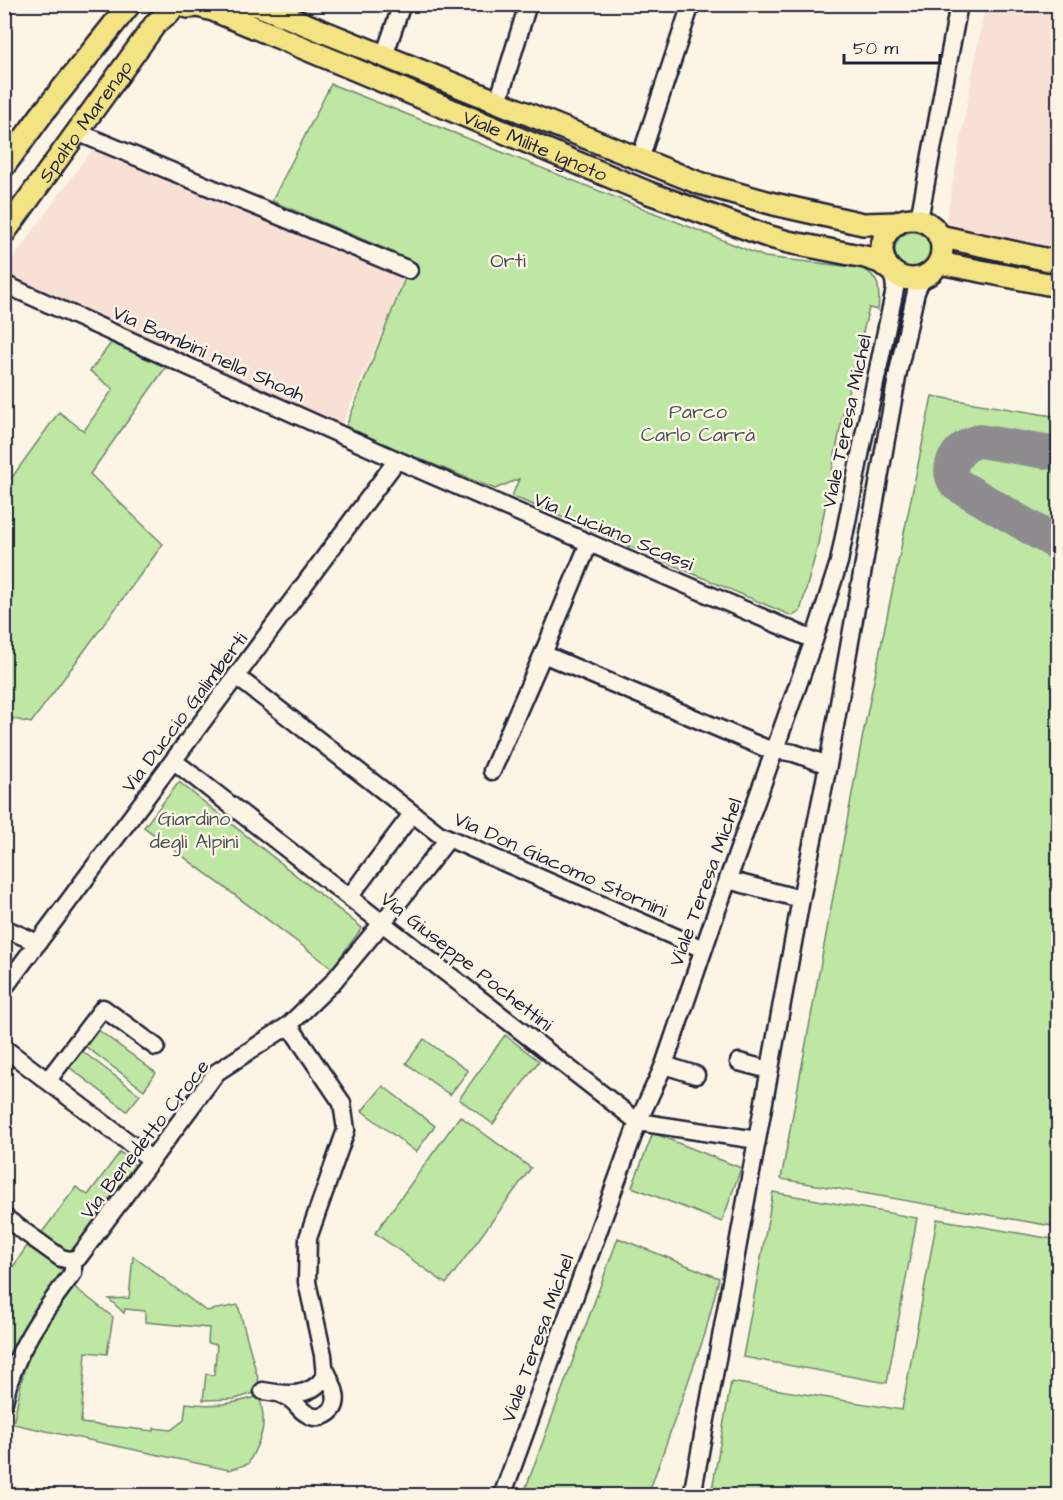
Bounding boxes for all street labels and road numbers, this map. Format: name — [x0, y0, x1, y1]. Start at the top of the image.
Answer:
street label: Spalto Marengo — [32, 55, 140, 189]
street label: Viale Milite Ignoto — [458, 103, 611, 189]
street label: Via Bambini nella Shoah — [108, 299, 310, 409]
street label: Viale Teresa Michel — [815, 332, 879, 511]
street label: Via Luciano Scassi — [529, 485, 698, 578]
street label: Via Duccio Galimberti — [115, 627, 254, 799]
street label: Viale Teresa Michel — [662, 794, 749, 970]
street label: Via Don Giacomo Stornini — [449, 805, 672, 925]
street label: Via Giuseppe Pochettini — [374, 885, 559, 1038]
street label: Via Benedetto Croce — [73, 1054, 216, 1225]
street label: Viale Teresa Michel — [494, 1250, 581, 1426]

